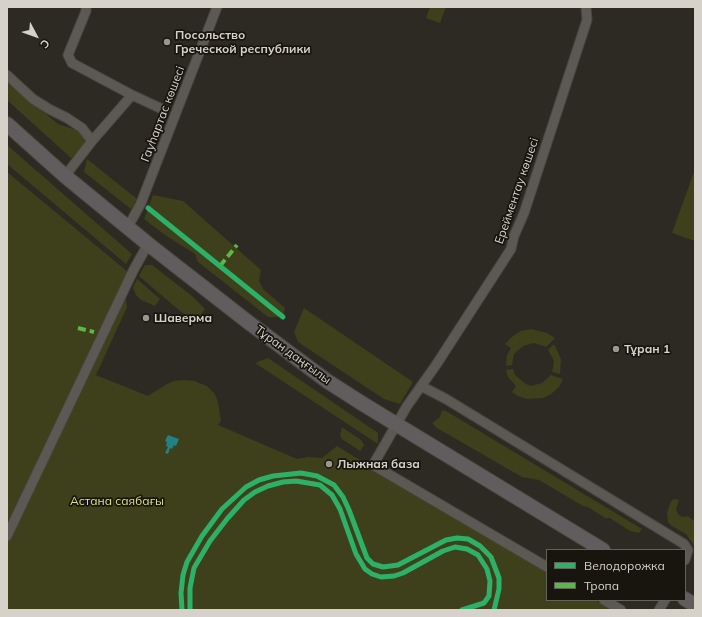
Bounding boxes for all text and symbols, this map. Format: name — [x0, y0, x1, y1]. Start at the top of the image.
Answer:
north arrow — [16, 16, 56, 56]
place label: Посольство Греческой республики — [175, 28, 311, 56]
text: С — [37, 36, 53, 51]
marker: Посольство Греческой республики — [162, 37, 172, 47]
street label: Гауhартас көшесі — [138, 64, 188, 164]
street label: Ерейментау көшесі — [492, 136, 542, 246]
place label: Шаверма — [154, 311, 212, 325]
marker: Шаверма — [141, 313, 151, 323]
street label: Тұран даңғылы — [252, 323, 334, 387]
place label: Тұран 1 — [624, 342, 670, 356]
marker: Тұран 1 — [611, 344, 621, 354]
place label: Лыжная база — [337, 457, 420, 471]
marker: Лыжная база — [324, 459, 334, 469]
park label: Астана саябағы — [70, 494, 164, 508]
legend — [546, 549, 686, 601]
text: Велодорожка — [584, 558, 665, 573]
text: Тропа — [584, 578, 619, 593]

